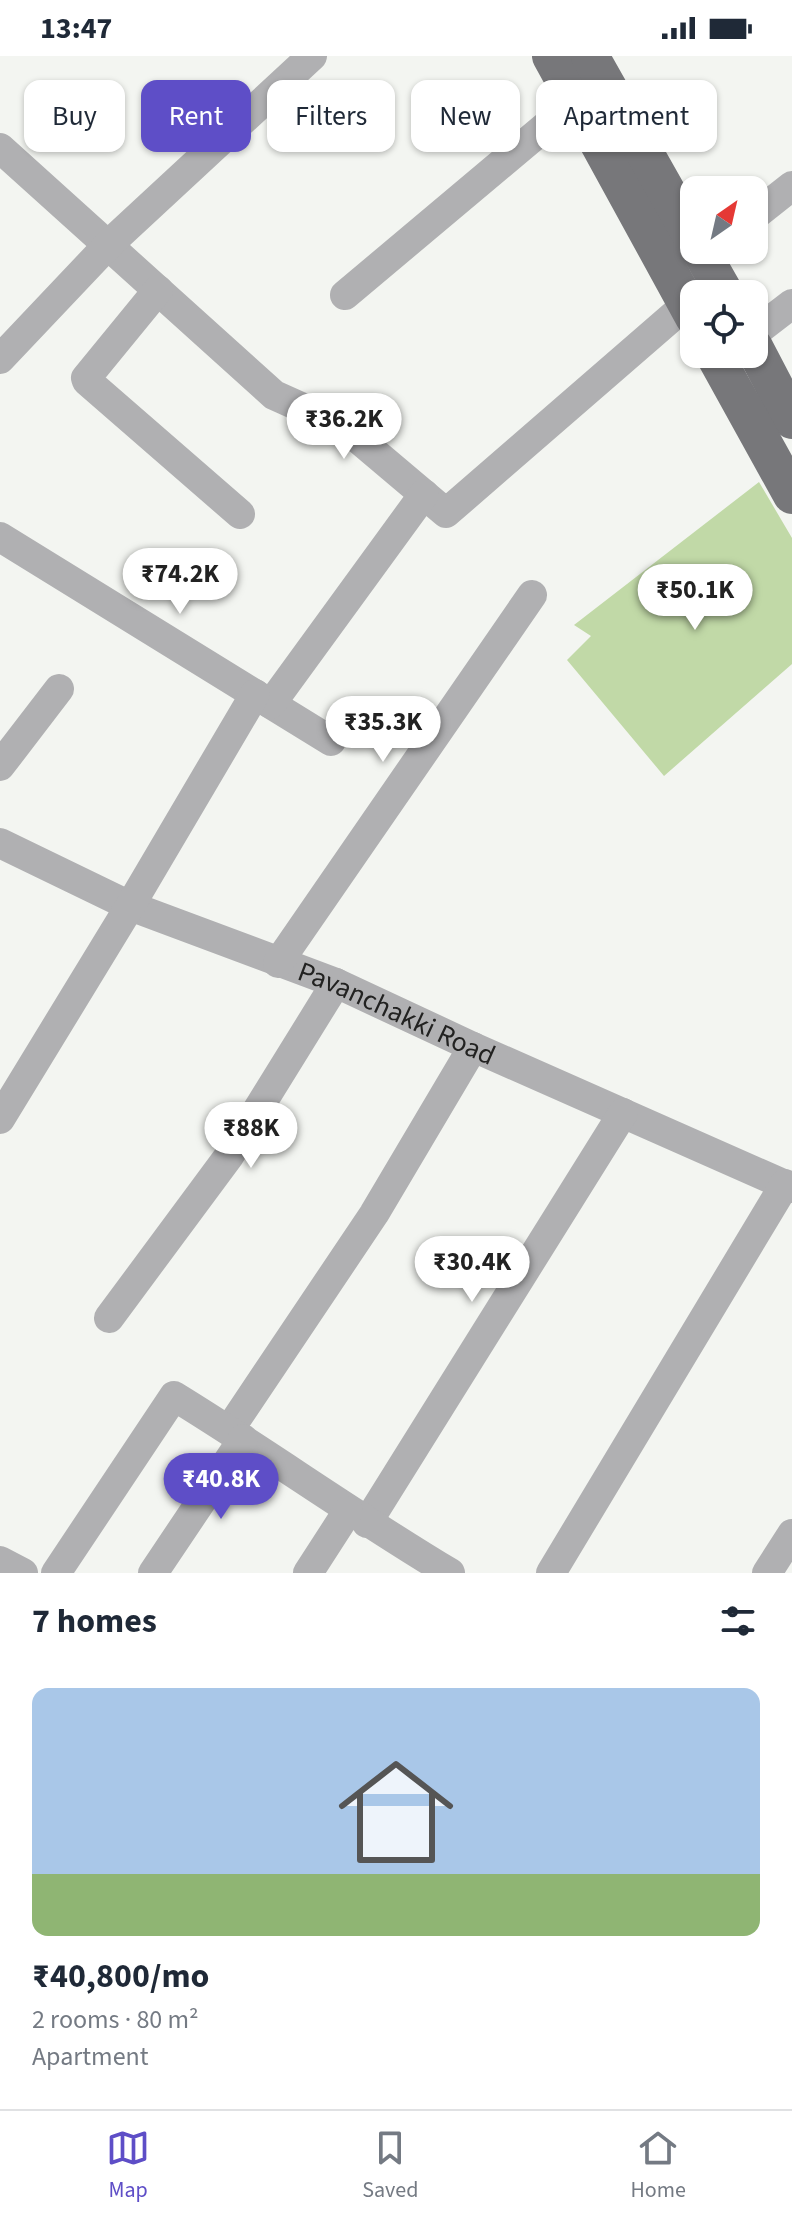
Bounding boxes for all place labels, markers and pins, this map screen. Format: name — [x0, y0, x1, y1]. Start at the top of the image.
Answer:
pin: ₹36.2K — [279, 393, 409, 461]
pin: ₹74.2K — [115, 548, 245, 616]
pin: ₹50.1K — [630, 564, 760, 632]
pin: ₹35.3K — [318, 696, 448, 764]
pin: ₹88K — [204, 1102, 298, 1170]
pin: ₹30.4K — [407, 1236, 537, 1304]
pin: ₹40.8K — [156, 1453, 286, 1521]

